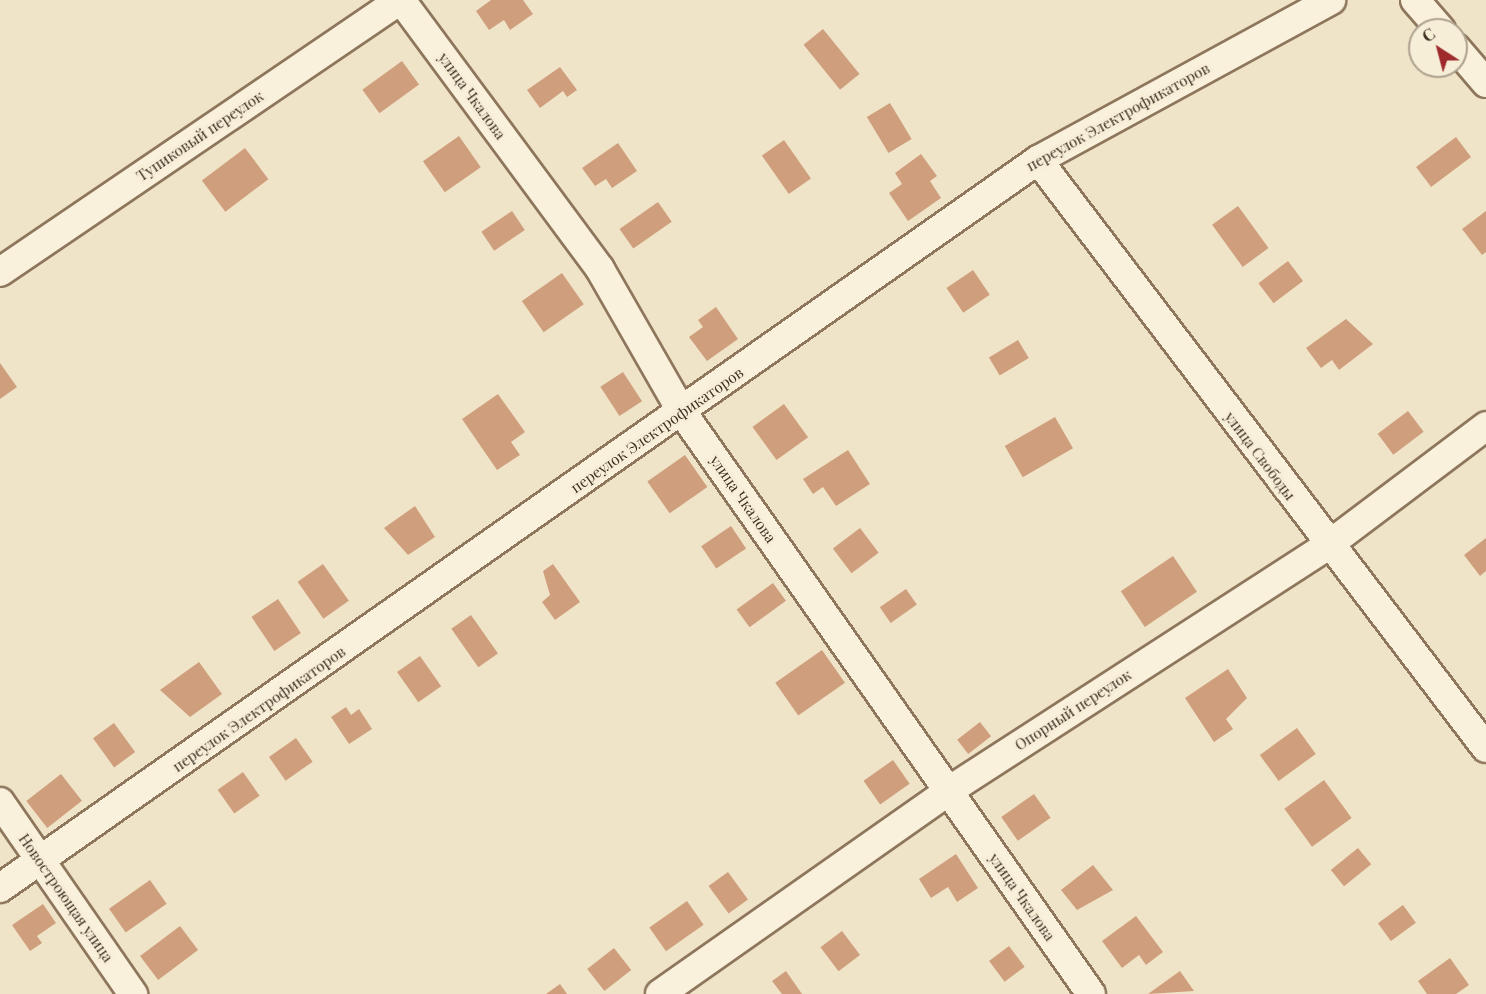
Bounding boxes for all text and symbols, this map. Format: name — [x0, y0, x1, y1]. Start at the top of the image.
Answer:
north arrow — [1408, 18, 1468, 78]
text: С — [1418, 23, 1439, 46]
street label: улица Чкалова — [435, 49, 509, 143]
street label: переулок Электрофикаторов — [1023, 59, 1213, 175]
street label: Тупиковый переулок — [133, 87, 267, 185]
street label: переулок Электрофикаторов — [567, 363, 747, 497]
street label: улица Свободы — [1221, 408, 1299, 504]
street label: улица Чкалова — [706, 452, 780, 546]
street label: переулок Электрофикаторов — [169, 642, 349, 776]
street label: Опорный переулок — [1011, 666, 1135, 754]
street label: Новостроющая улица — [15, 830, 117, 966]
street label: улица Чкалова — [985, 850, 1059, 944]

